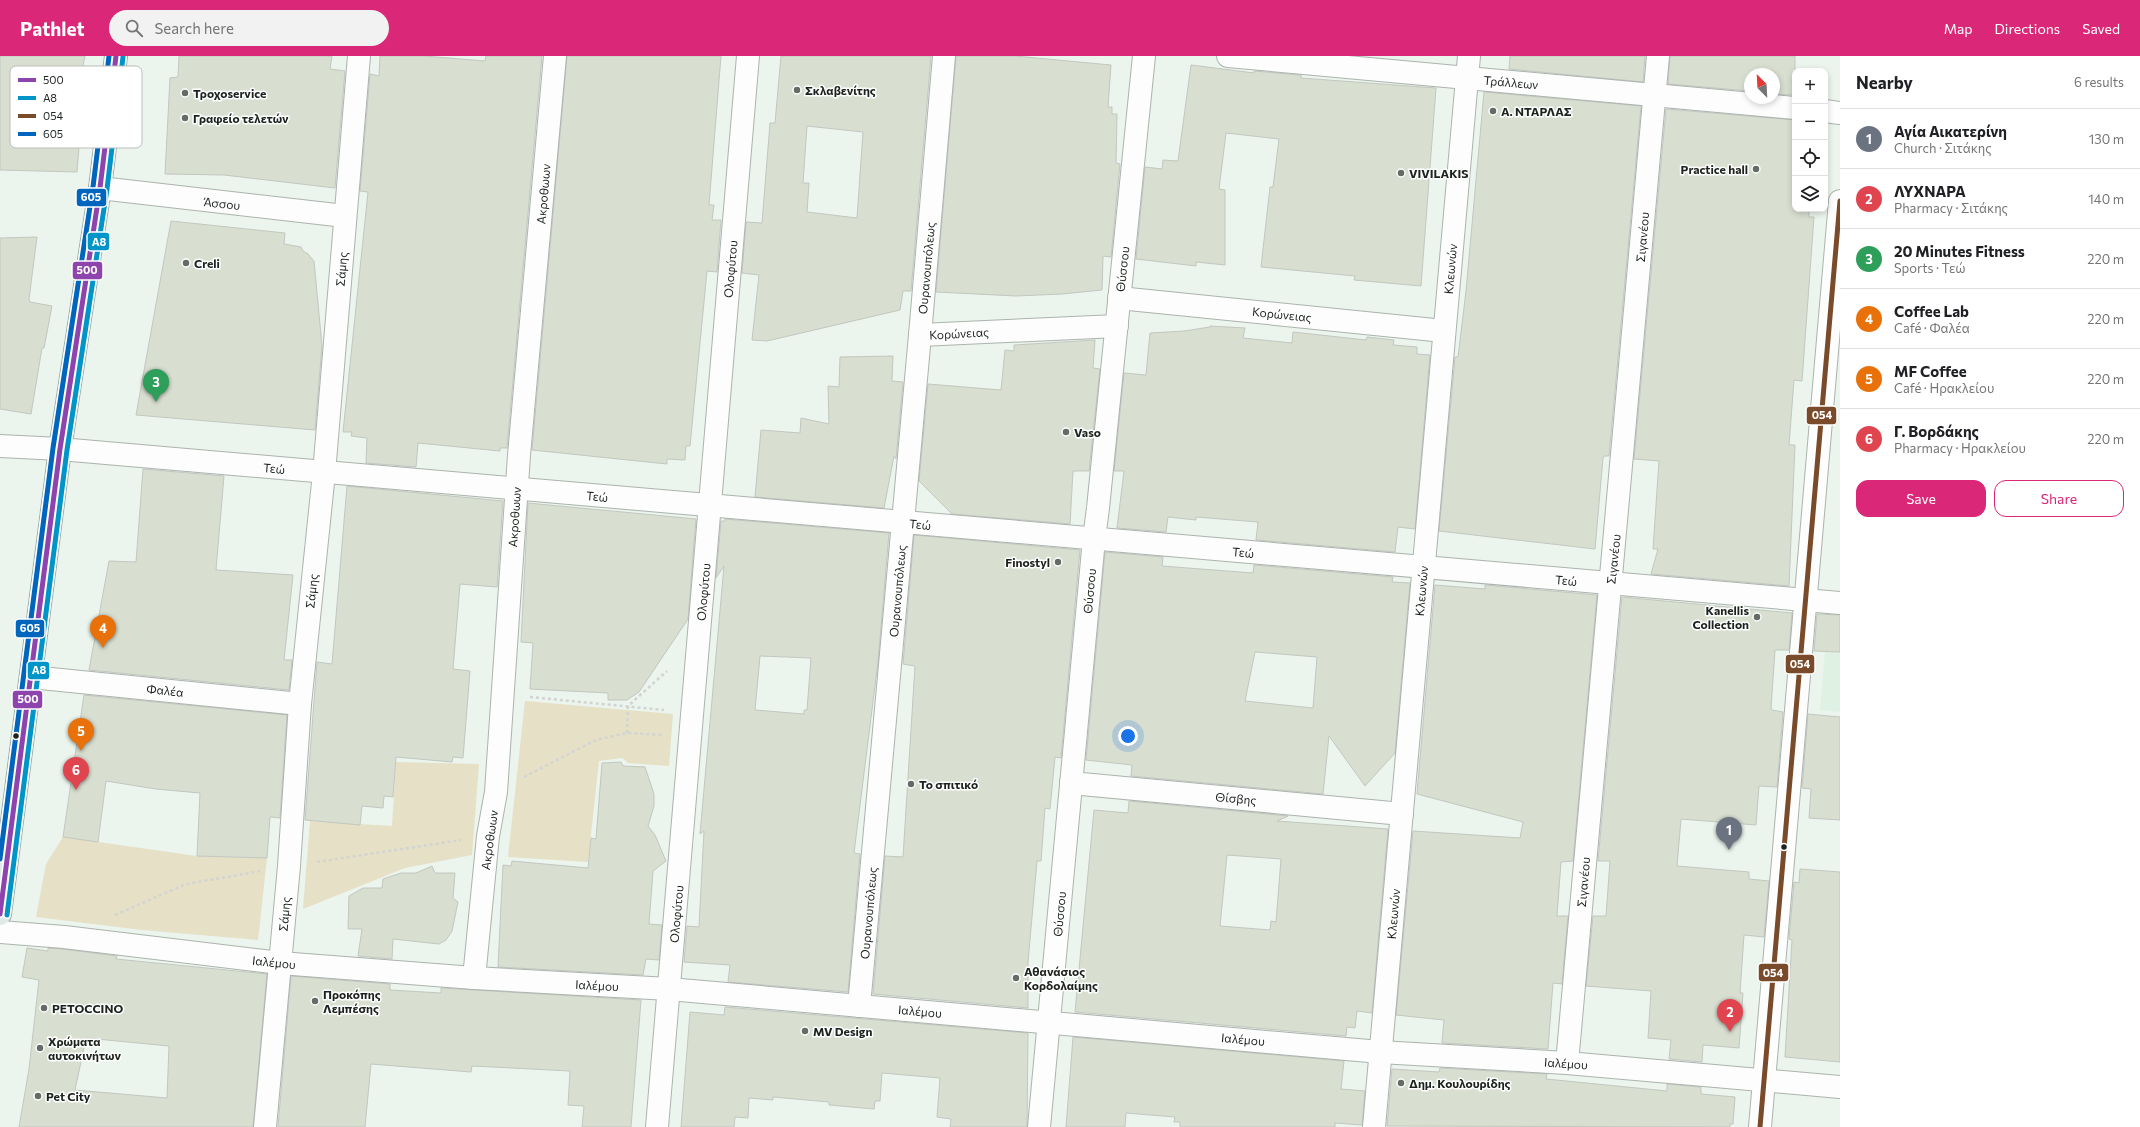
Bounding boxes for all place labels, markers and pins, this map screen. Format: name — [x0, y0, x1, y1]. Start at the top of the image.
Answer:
place label: Σκλαβενίτης — [805, 83, 876, 97]
marker: Σκλαβενίτης — [792, 85, 802, 95]
place label: Τροχοservice — [193, 86, 266, 100]
marker: Τροχοservice — [180, 88, 190, 98]
place label: Α. ΝΤΑΡΛΑΣ — [1501, 104, 1572, 118]
marker: Α. ΝΤΑΡΛΑΣ — [1488, 106, 1498, 116]
place label: Γραφείο τελετών — [193, 111, 289, 125]
marker: Γραφείο τελετών — [180, 113, 190, 123]
place label: Practice hall — [1681, 162, 1748, 176]
marker: Practice hall — [1751, 164, 1761, 174]
place label: VIVILAKIS — [1409, 166, 1469, 180]
marker: VIVILAKIS — [1396, 168, 1406, 178]
place label: Creli — [194, 256, 220, 270]
marker: Creli — [181, 258, 191, 268]
pin: 3 — [143, 369, 169, 402]
place label: Vaso — [1074, 425, 1101, 439]
marker: Vaso — [1061, 427, 1071, 437]
place label: Finostyl — [1005, 555, 1050, 569]
marker: Finostyl — [1053, 557, 1063, 567]
place label: Kanellis Collection — [1692, 603, 1749, 631]
marker: Kanellis Collection — [1752, 612, 1762, 622]
pin: 4 — [90, 615, 116, 648]
pin: 5 — [68, 718, 94, 751]
unlabelled marker — [11, 731, 21, 741]
pin: 6 — [63, 757, 89, 790]
place label: Το σπιτικό — [919, 777, 978, 791]
marker: Το σπιτικό — [906, 779, 916, 789]
pin: 1 — [1716, 817, 1742, 850]
unlabelled marker — [1779, 842, 1789, 852]
place label: Αθανάσιος Κορδολαίμης — [1024, 964, 1098, 992]
marker: Αθανάσιος Κορδολαίμης — [1011, 973, 1021, 983]
place label: Προκόπης Λεμπέσης — [323, 987, 381, 1015]
marker: Προκόπης Λεμπέσης — [310, 996, 320, 1006]
pin: 2 — [1717, 999, 1743, 1032]
place label: PETOCCINO — [52, 1001, 123, 1015]
marker: PETOCCINO — [39, 1003, 49, 1013]
place label: MV Design — [813, 1024, 872, 1038]
marker: MV Design — [800, 1026, 810, 1036]
place label: Χρώματα αυτοκινήτων — [48, 1034, 121, 1062]
marker: Χρώματα αυτοκινήτων — [35, 1043, 45, 1053]
place label: Δημ. Κουλουρίδης — [1409, 1076, 1511, 1090]
marker: Δημ. Κουλουρίδης — [1396, 1078, 1406, 1088]
place label: Pet City — [46, 1089, 91, 1103]
marker: Pet City — [33, 1091, 43, 1101]

